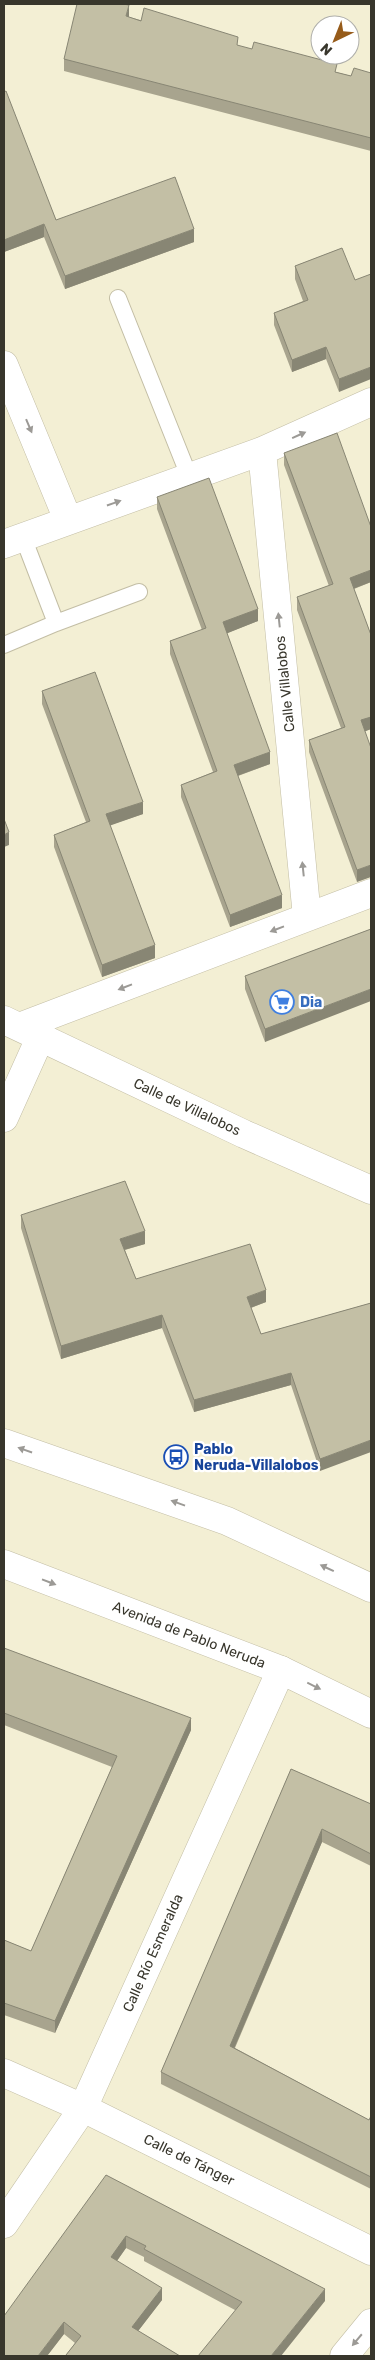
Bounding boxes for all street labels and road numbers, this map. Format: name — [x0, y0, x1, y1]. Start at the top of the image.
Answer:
street label: Calle Villalobos — [271, 635, 299, 733]
street label: Calle de Villalobos — [131, 1075, 243, 1139]
street label: Avenida de Pablo Neruda — [110, 1598, 268, 1672]
street label: Calle Río Esmeralda — [119, 1891, 187, 2015]
street label: Calle de Tánger — [141, 2131, 238, 2190]

